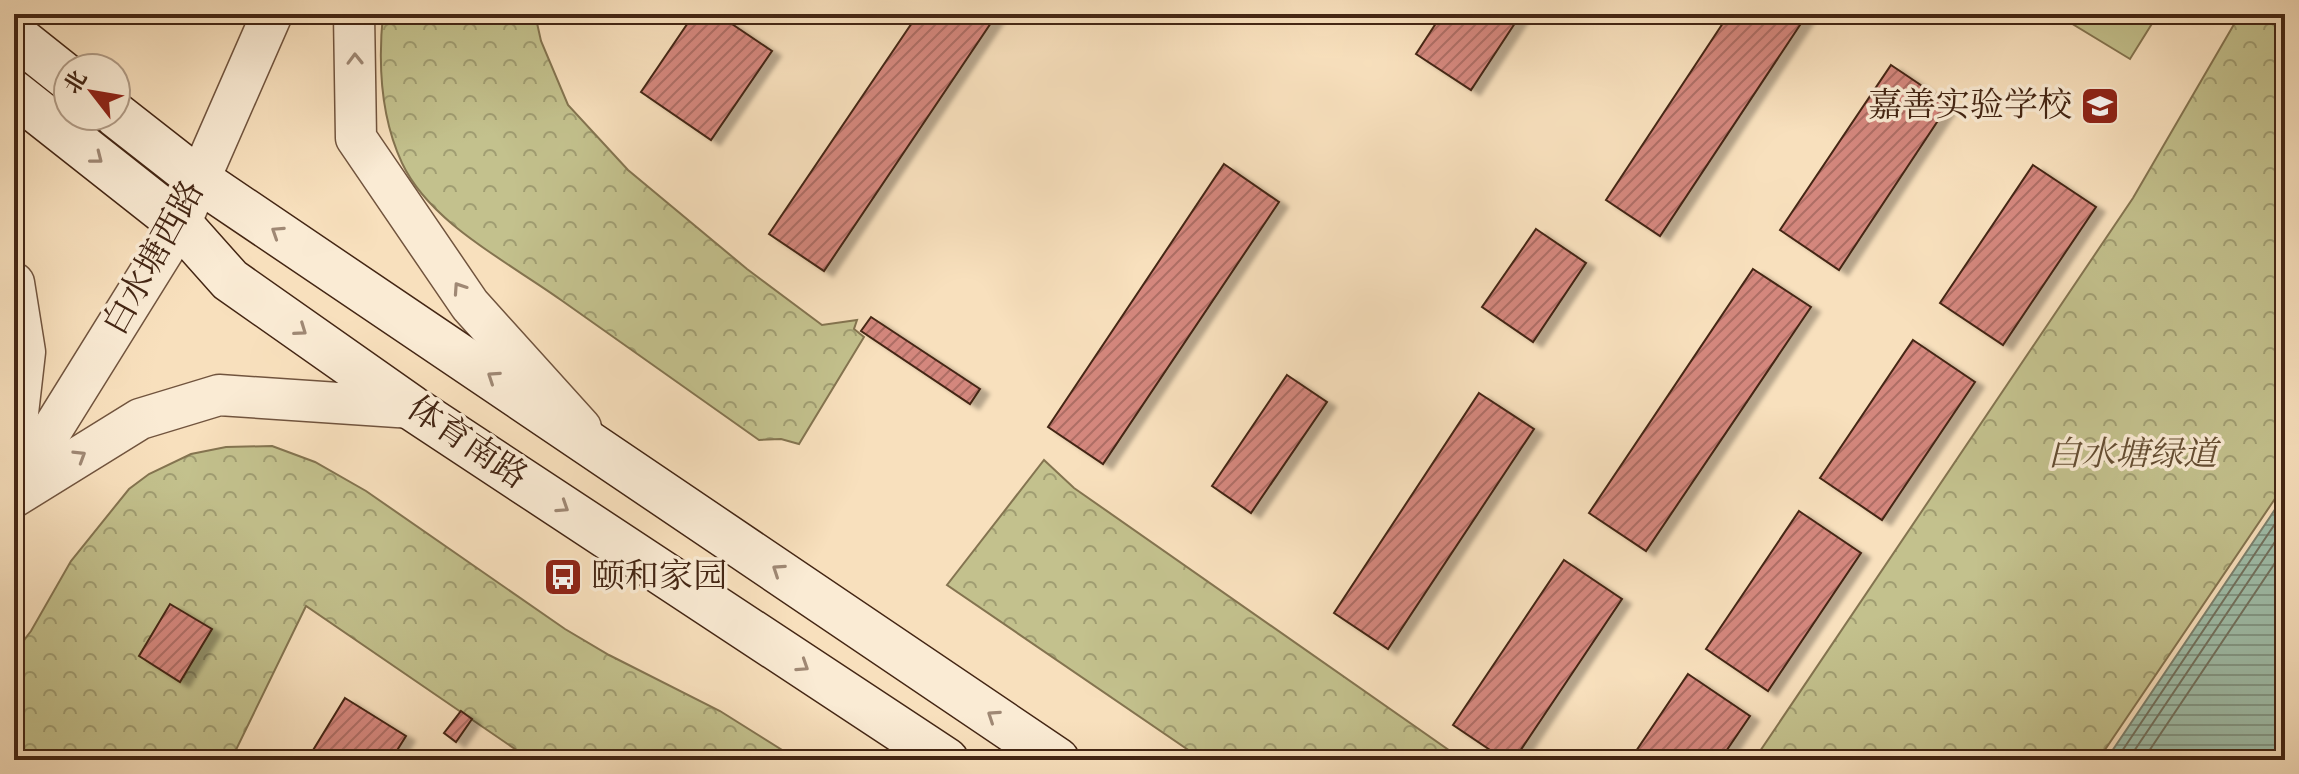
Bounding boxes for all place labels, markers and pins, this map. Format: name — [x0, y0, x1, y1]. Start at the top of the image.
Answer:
place label: 嘉善实验学校 — [1868, 85, 2072, 127]
school or university icon: 嘉善实验学校 — [2079, 85, 2121, 127]
bus stop icon: 颐和家园 — [542, 556, 584, 598]
place label: 颐和家园 — [591, 556, 727, 598]

